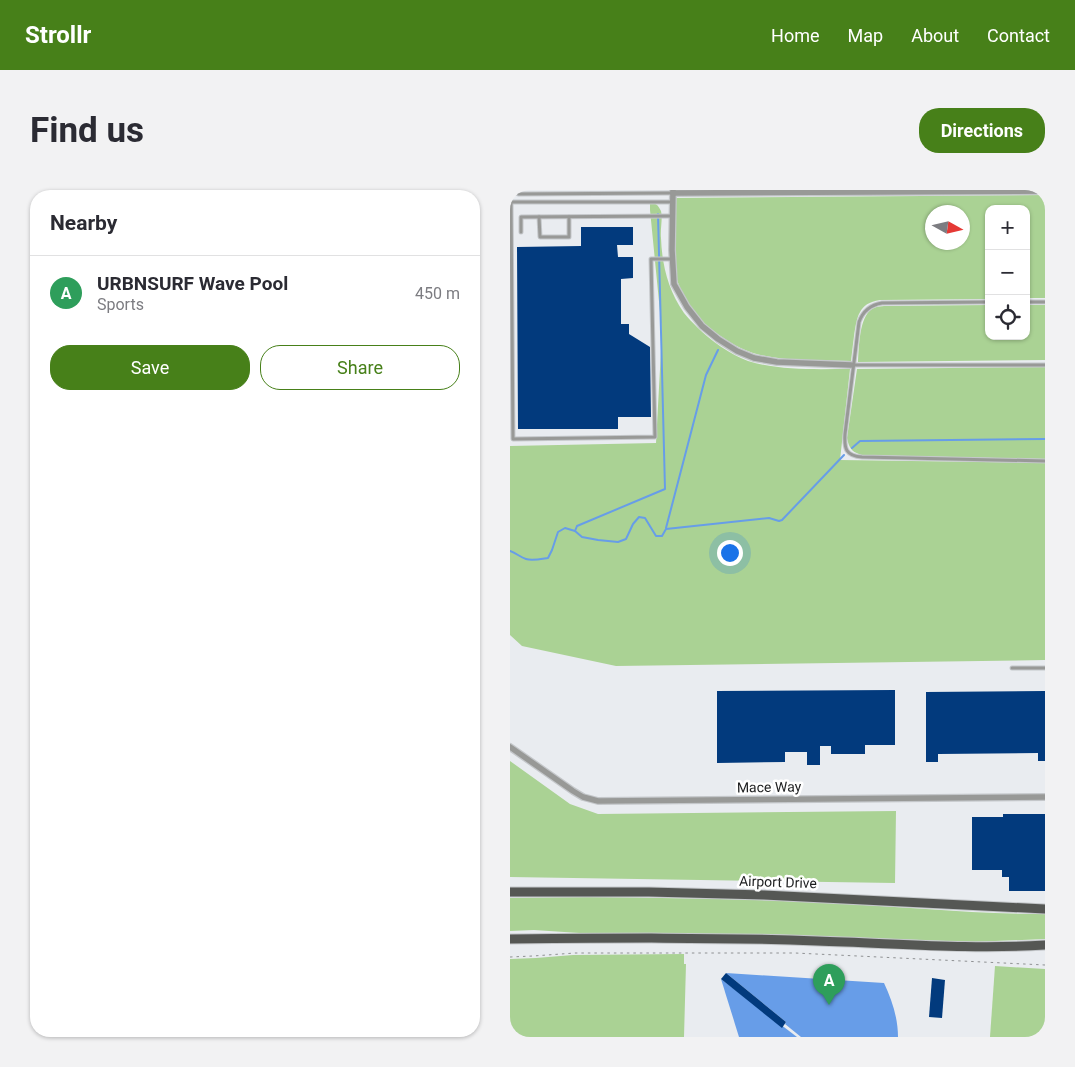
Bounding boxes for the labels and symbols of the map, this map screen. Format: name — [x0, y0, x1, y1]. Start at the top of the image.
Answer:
north arrow — [925, 205, 970, 250]
your location — [717, 540, 743, 566]
street label: Mace Way — [737, 778, 802, 796]
street label: Airport Drive — [739, 873, 817, 891]
pin: A — [813, 964, 845, 1005]

